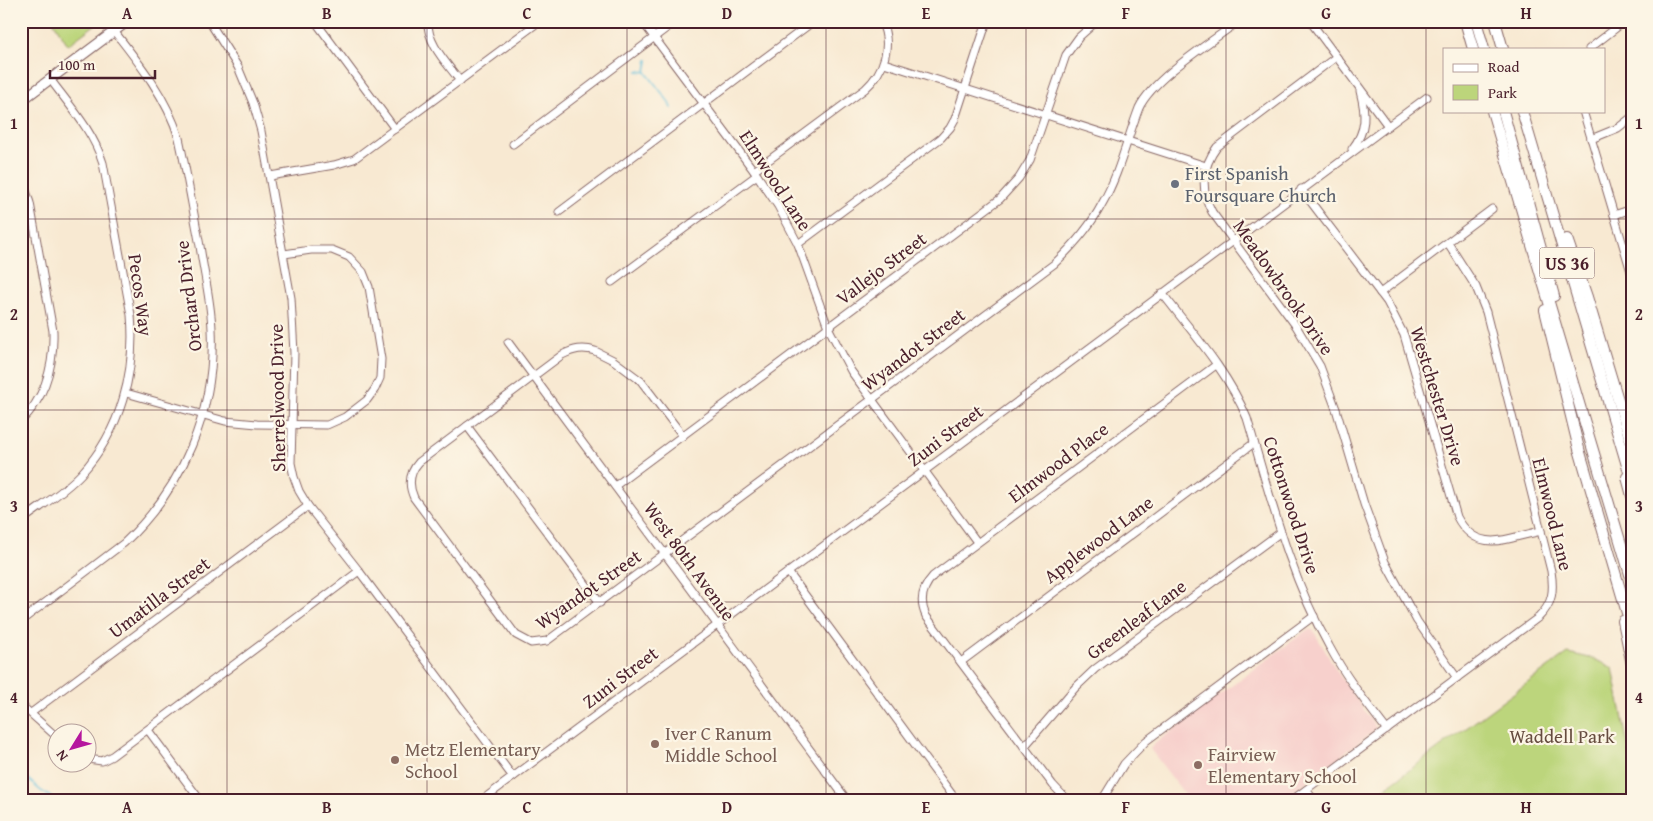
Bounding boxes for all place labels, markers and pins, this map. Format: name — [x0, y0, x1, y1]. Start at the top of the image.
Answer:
place label: First Spanish Foursquare Church — [1185, 159, 1337, 209]
marker: First Spanish Foursquare Church — [1169, 178, 1181, 190]
place label: Iver C Ranum Middle School — [665, 719, 777, 769]
place label: Metz Elementary School — [405, 735, 541, 785]
marker: Iver C Ranum Middle School — [649, 738, 661, 750]
place label: Fairview Elementary School — [1208, 740, 1357, 790]
marker: Metz Elementary School — [389, 754, 401, 766]
marker: Fairview Elementary School — [1192, 759, 1204, 771]

